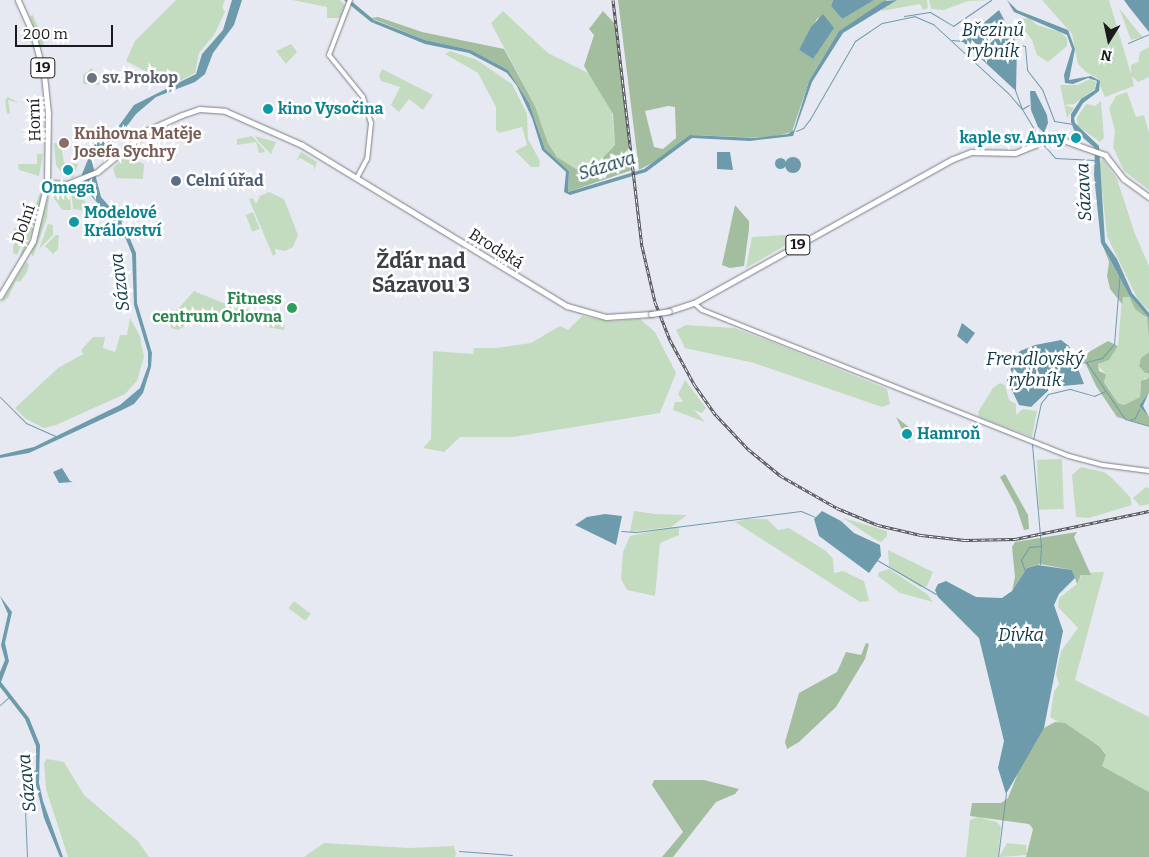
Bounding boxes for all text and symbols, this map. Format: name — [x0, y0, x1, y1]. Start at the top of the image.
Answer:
scale bar — [18, 15, 115, 47]
north arrow — [1084, 15, 1134, 65]
water label: Březinů rybník — [962, 20, 1024, 62]
text: 200 m — [23, 25, 68, 43]
text: N — [1100, 46, 1113, 65]
road number: 19 — [29, 56, 57, 80]
place label: sv. Prokop — [102, 68, 178, 88]
marker: sv. Prokop — [86, 72, 98, 84]
street label: Horní — [25, 98, 45, 142]
place label: kino Vysočina — [278, 99, 383, 119]
marker: kino Vysočina — [262, 103, 274, 115]
place label: Knihovna Matěje Josefa Sychry — [74, 124, 202, 162]
place label: kaple sv. Anny — [959, 128, 1066, 148]
marker: kaple sv. Anny — [1070, 132, 1082, 144]
marker: Knihovna Matěje Josefa Sychry — [58, 137, 70, 149]
water label: Sázava — [576, 147, 638, 185]
water label: Sázava — [1072, 162, 1096, 222]
marker: Omega — [62, 164, 74, 176]
place label: Celní úřad — [186, 171, 264, 191]
marker: Celní úřad — [170, 175, 182, 187]
place label: Omega — [41, 178, 95, 198]
street label: Dolní — [8, 202, 40, 246]
place label: Modelové Království — [84, 203, 162, 241]
marker: Modelové Království — [68, 216, 80, 228]
street label: Brodská — [465, 225, 527, 273]
road number: 19 — [784, 232, 812, 258]
district label: Žďár nad Sázavou 3 — [372, 248, 470, 298]
water label: Sázava — [106, 252, 134, 312]
place label: Fitness centrum Orlovna — [152, 289, 282, 327]
marker: Fitness centrum Orlovna — [286, 302, 298, 314]
water label: Frendlovský rybník — [986, 349, 1084, 392]
place label: Hamroň — [917, 424, 980, 444]
marker: Hamroň — [901, 428, 913, 440]
water label: Dívka — [998, 624, 1044, 646]
water label: Sázava — [13, 753, 41, 813]

